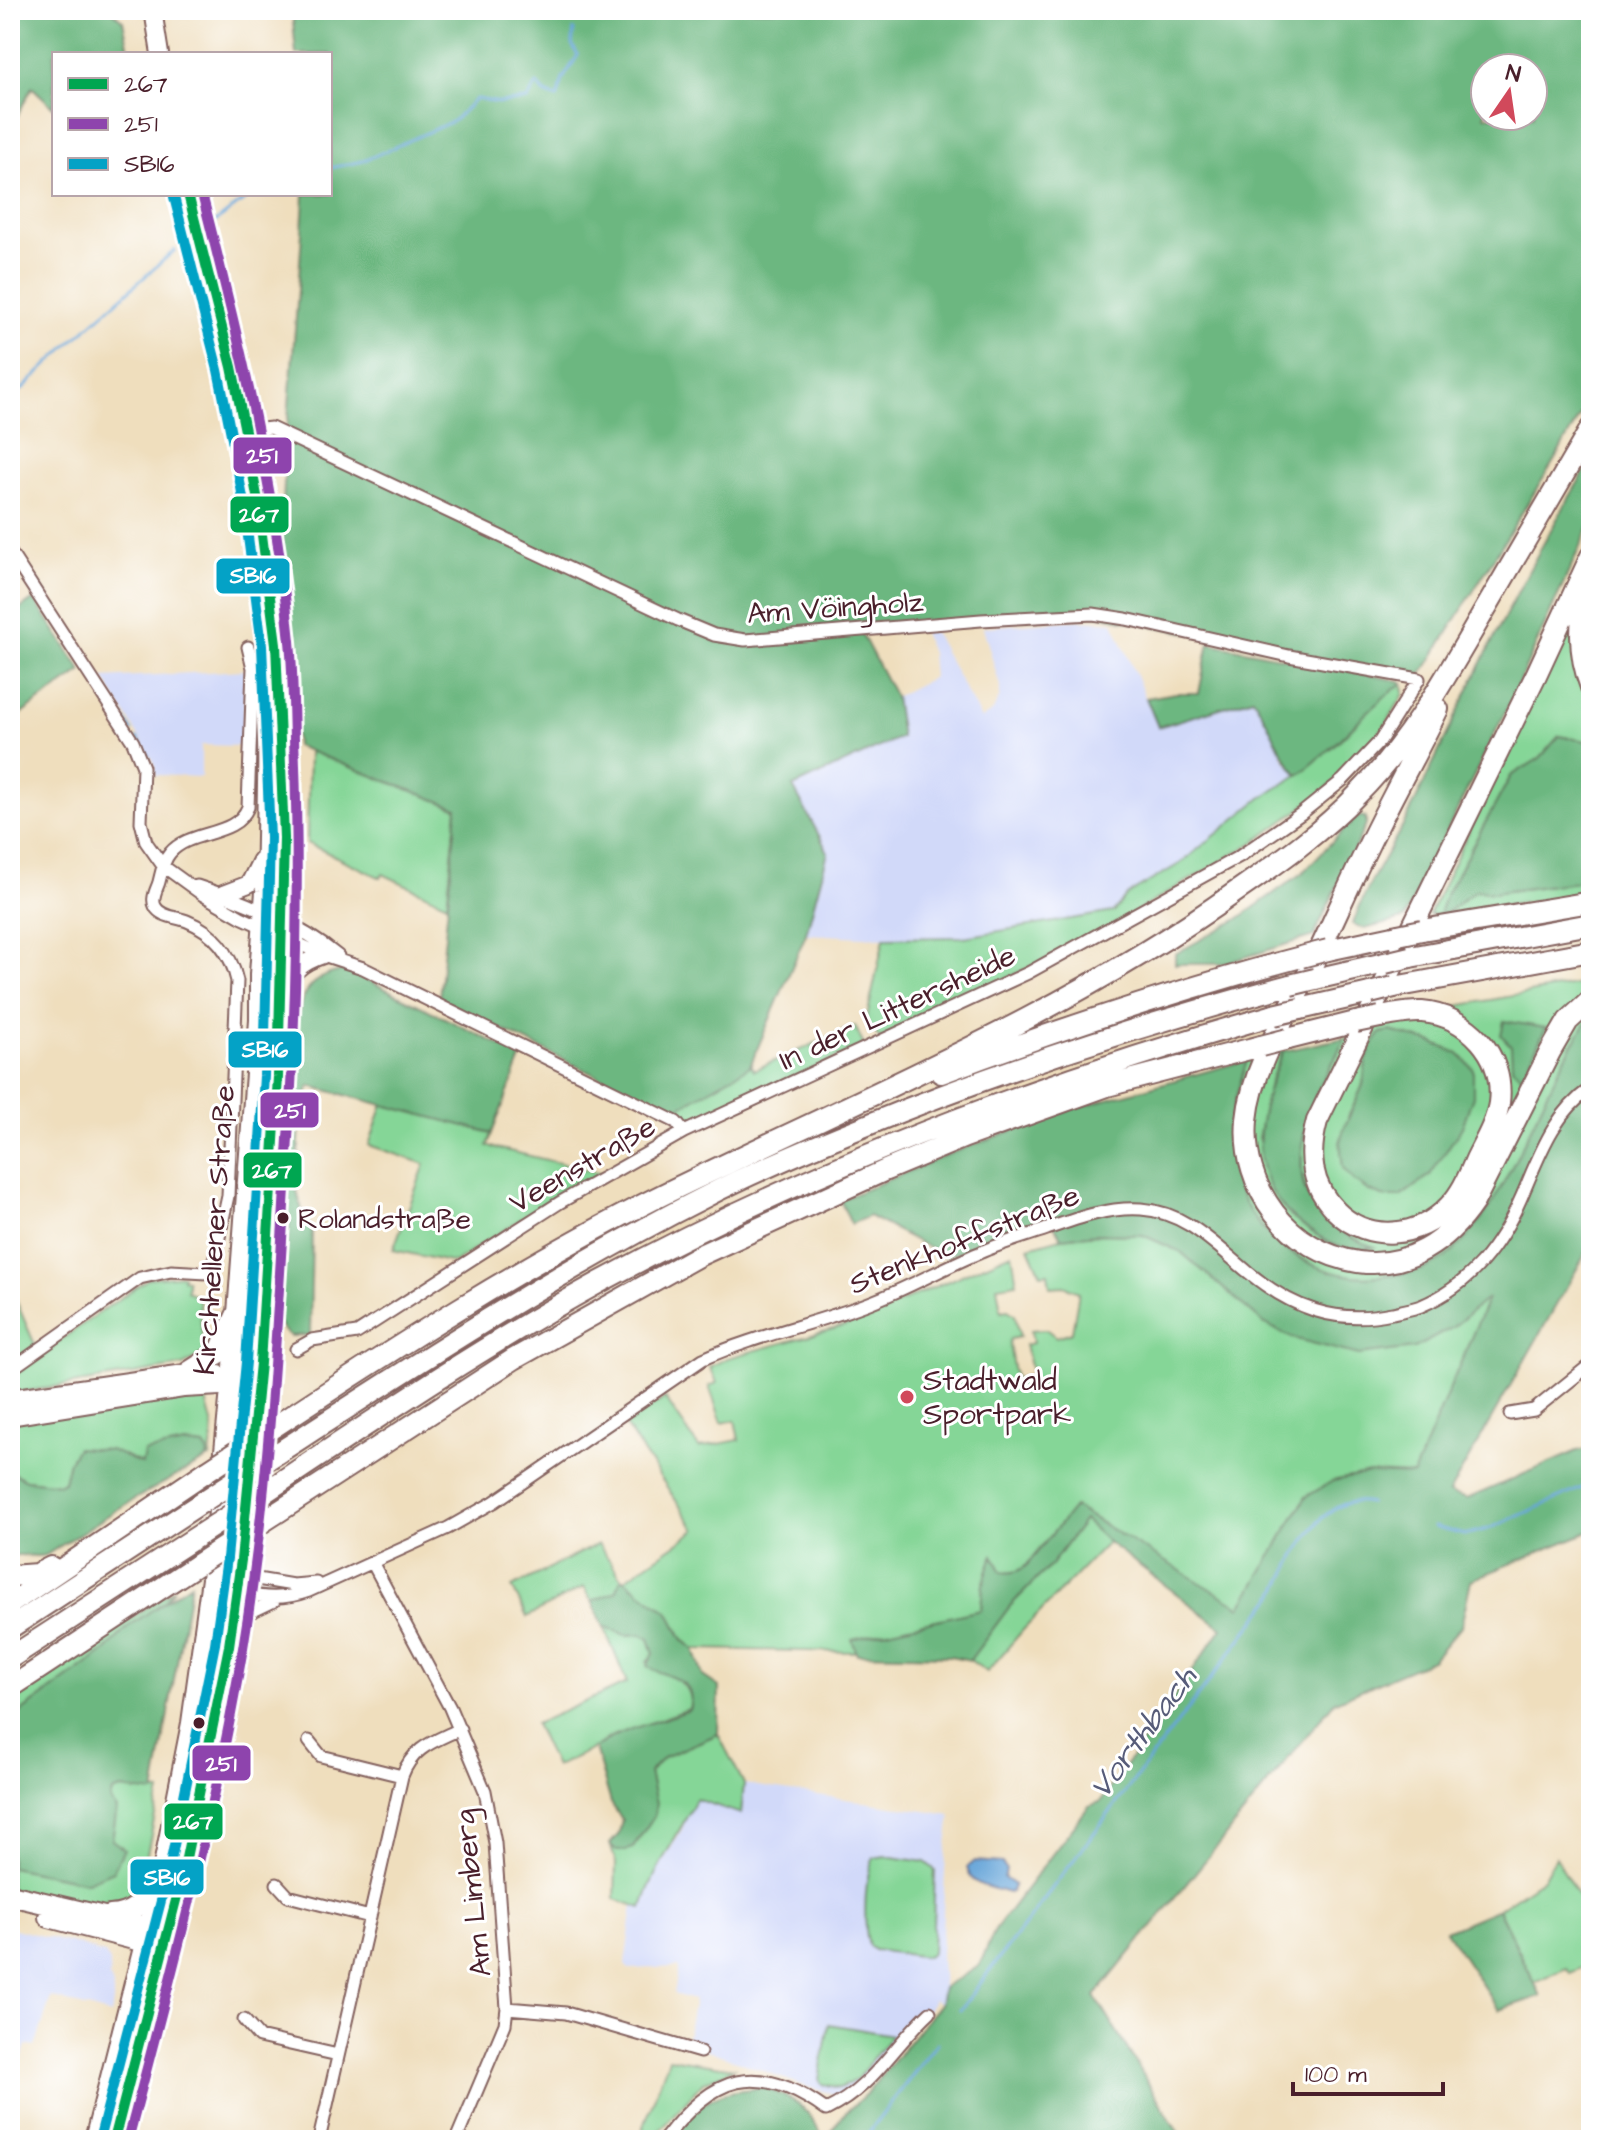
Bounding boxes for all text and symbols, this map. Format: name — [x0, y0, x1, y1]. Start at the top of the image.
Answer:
legend — [52, 52, 332, 196]
north arrow — [1469, 52, 1549, 132]
text: N — [1503, 57, 1524, 91]
text: 267 — [124, 68, 168, 102]
text: 251 — [124, 108, 158, 142]
text: SB16 — [124, 148, 175, 182]
line badge: 251 — [232, 436, 293, 475]
text: 251 — [246, 441, 278, 472]
line badge: 267 — [229, 495, 290, 534]
text: 267 — [238, 500, 279, 531]
line badge: SB16 — [215, 557, 291, 595]
text: SB16 — [229, 561, 276, 592]
street label: Am Vöingholz — [746, 581, 925, 636]
street label: In der Littersheide — [772, 935, 1022, 1081]
line badge: SB16 — [227, 1030, 303, 1069]
text: SB16 — [241, 1035, 288, 1066]
street label: Kirchhellener Straße — [184, 1084, 246, 1376]
line badge: 251 — [259, 1091, 320, 1129]
text: 251 — [274, 1096, 306, 1127]
street label: Veenstraße — [501, 1106, 664, 1224]
line badge: 267 — [242, 1151, 303, 1189]
text: 267 — [251, 1156, 292, 1187]
street label: Stenkhoffstraße — [843, 1175, 1086, 1305]
place label: Rolandstraße — [298, 1200, 471, 1239]
marker: Rolandstraße — [275, 1210, 291, 1226]
place label: Stadtwald Sportpark — [923, 1360, 1071, 1436]
marker: Stadtwald Sportpark — [898, 1388, 916, 1406]
water label: Vorthbach — [1079, 1657, 1208, 1808]
unlabelled marker — [191, 1715, 207, 1731]
line badge: 251 — [191, 1744, 252, 1782]
text: 251 — [205, 1749, 237, 1780]
line badge: 267 — [163, 1802, 224, 1841]
text: 267 — [172, 1807, 213, 1838]
street label: Am Limberg — [443, 1807, 504, 1979]
line badge: SB16 — [129, 1858, 205, 1896]
text: SB16 — [143, 1863, 190, 1894]
scale bar — [1293, 2046, 1443, 2096]
text: 100 m — [1305, 2058, 1367, 2092]

